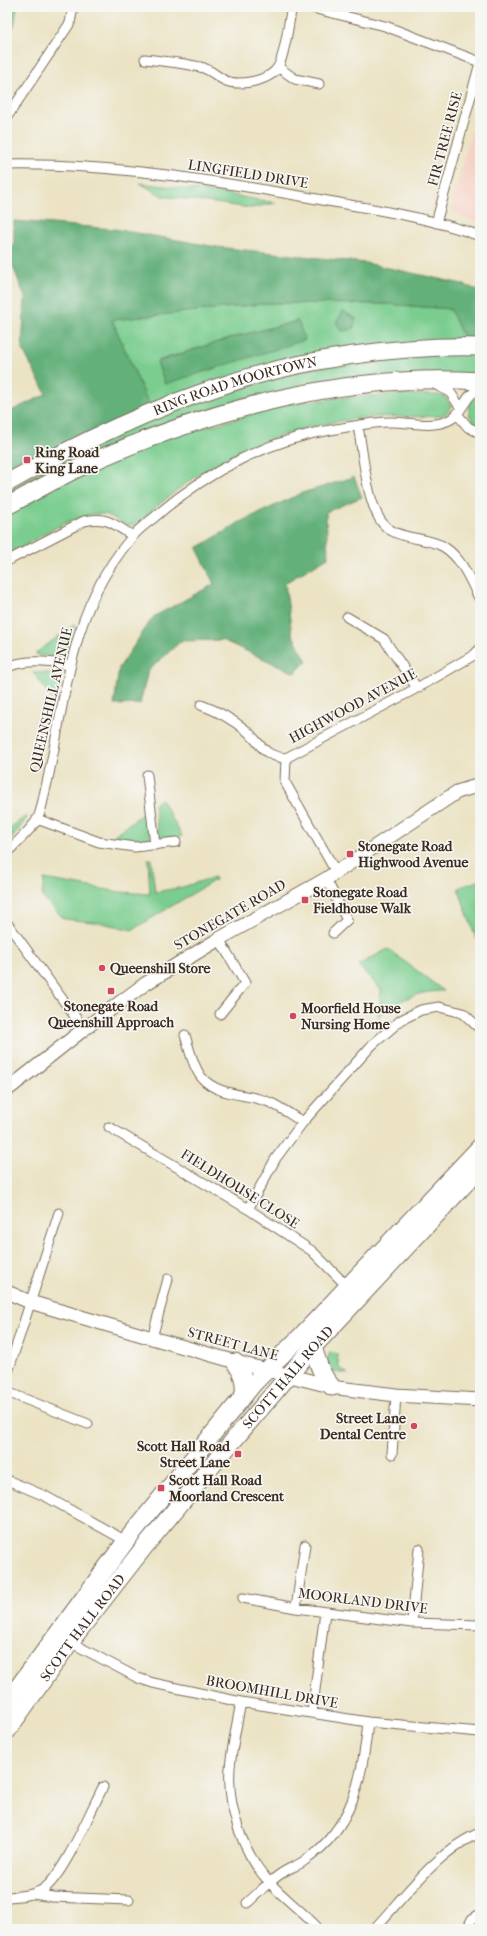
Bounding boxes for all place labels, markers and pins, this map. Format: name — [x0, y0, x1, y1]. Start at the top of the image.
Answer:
place label: Ring Road King Lane — [35, 444, 100, 477]
marker: Ring Road King Lane — [22, 455, 32, 465]
place label: Stonegate Road Highwood Avenue — [358, 838, 468, 871]
marker: Stonegate Road Highwood Avenue — [345, 849, 355, 859]
place label: Stonegate Road Fieldhouse Walk — [312, 884, 412, 917]
marker: Stonegate Road Fieldhouse Walk — [300, 895, 310, 905]
place label: Queenshill Store — [110, 960, 211, 977]
marker: Queenshill Store — [97, 963, 107, 973]
marker: Stonegate Road Queenshill Approach — [106, 986, 116, 996]
place label: Stonegate Road Queenshill Approach — [48, 998, 175, 1031]
place label: Moorfield House Nursing Home — [300, 1000, 401, 1033]
marker: Moorfield House Nursing Home — [288, 1011, 298, 1021]
place label: Street Lane Dental Centre — [320, 1410, 406, 1443]
marker: Street Lane Dental Centre — [409, 1421, 419, 1431]
place label: Scott Hall Road Street Lane — [137, 1438, 231, 1471]
marker: Scott Hall Road Street Lane — [233, 1449, 243, 1459]
place label: Scott Hall Road Moorland Crescent — [168, 1472, 285, 1505]
marker: Scott Hall Road Moorland Crescent — [156, 1483, 166, 1493]

